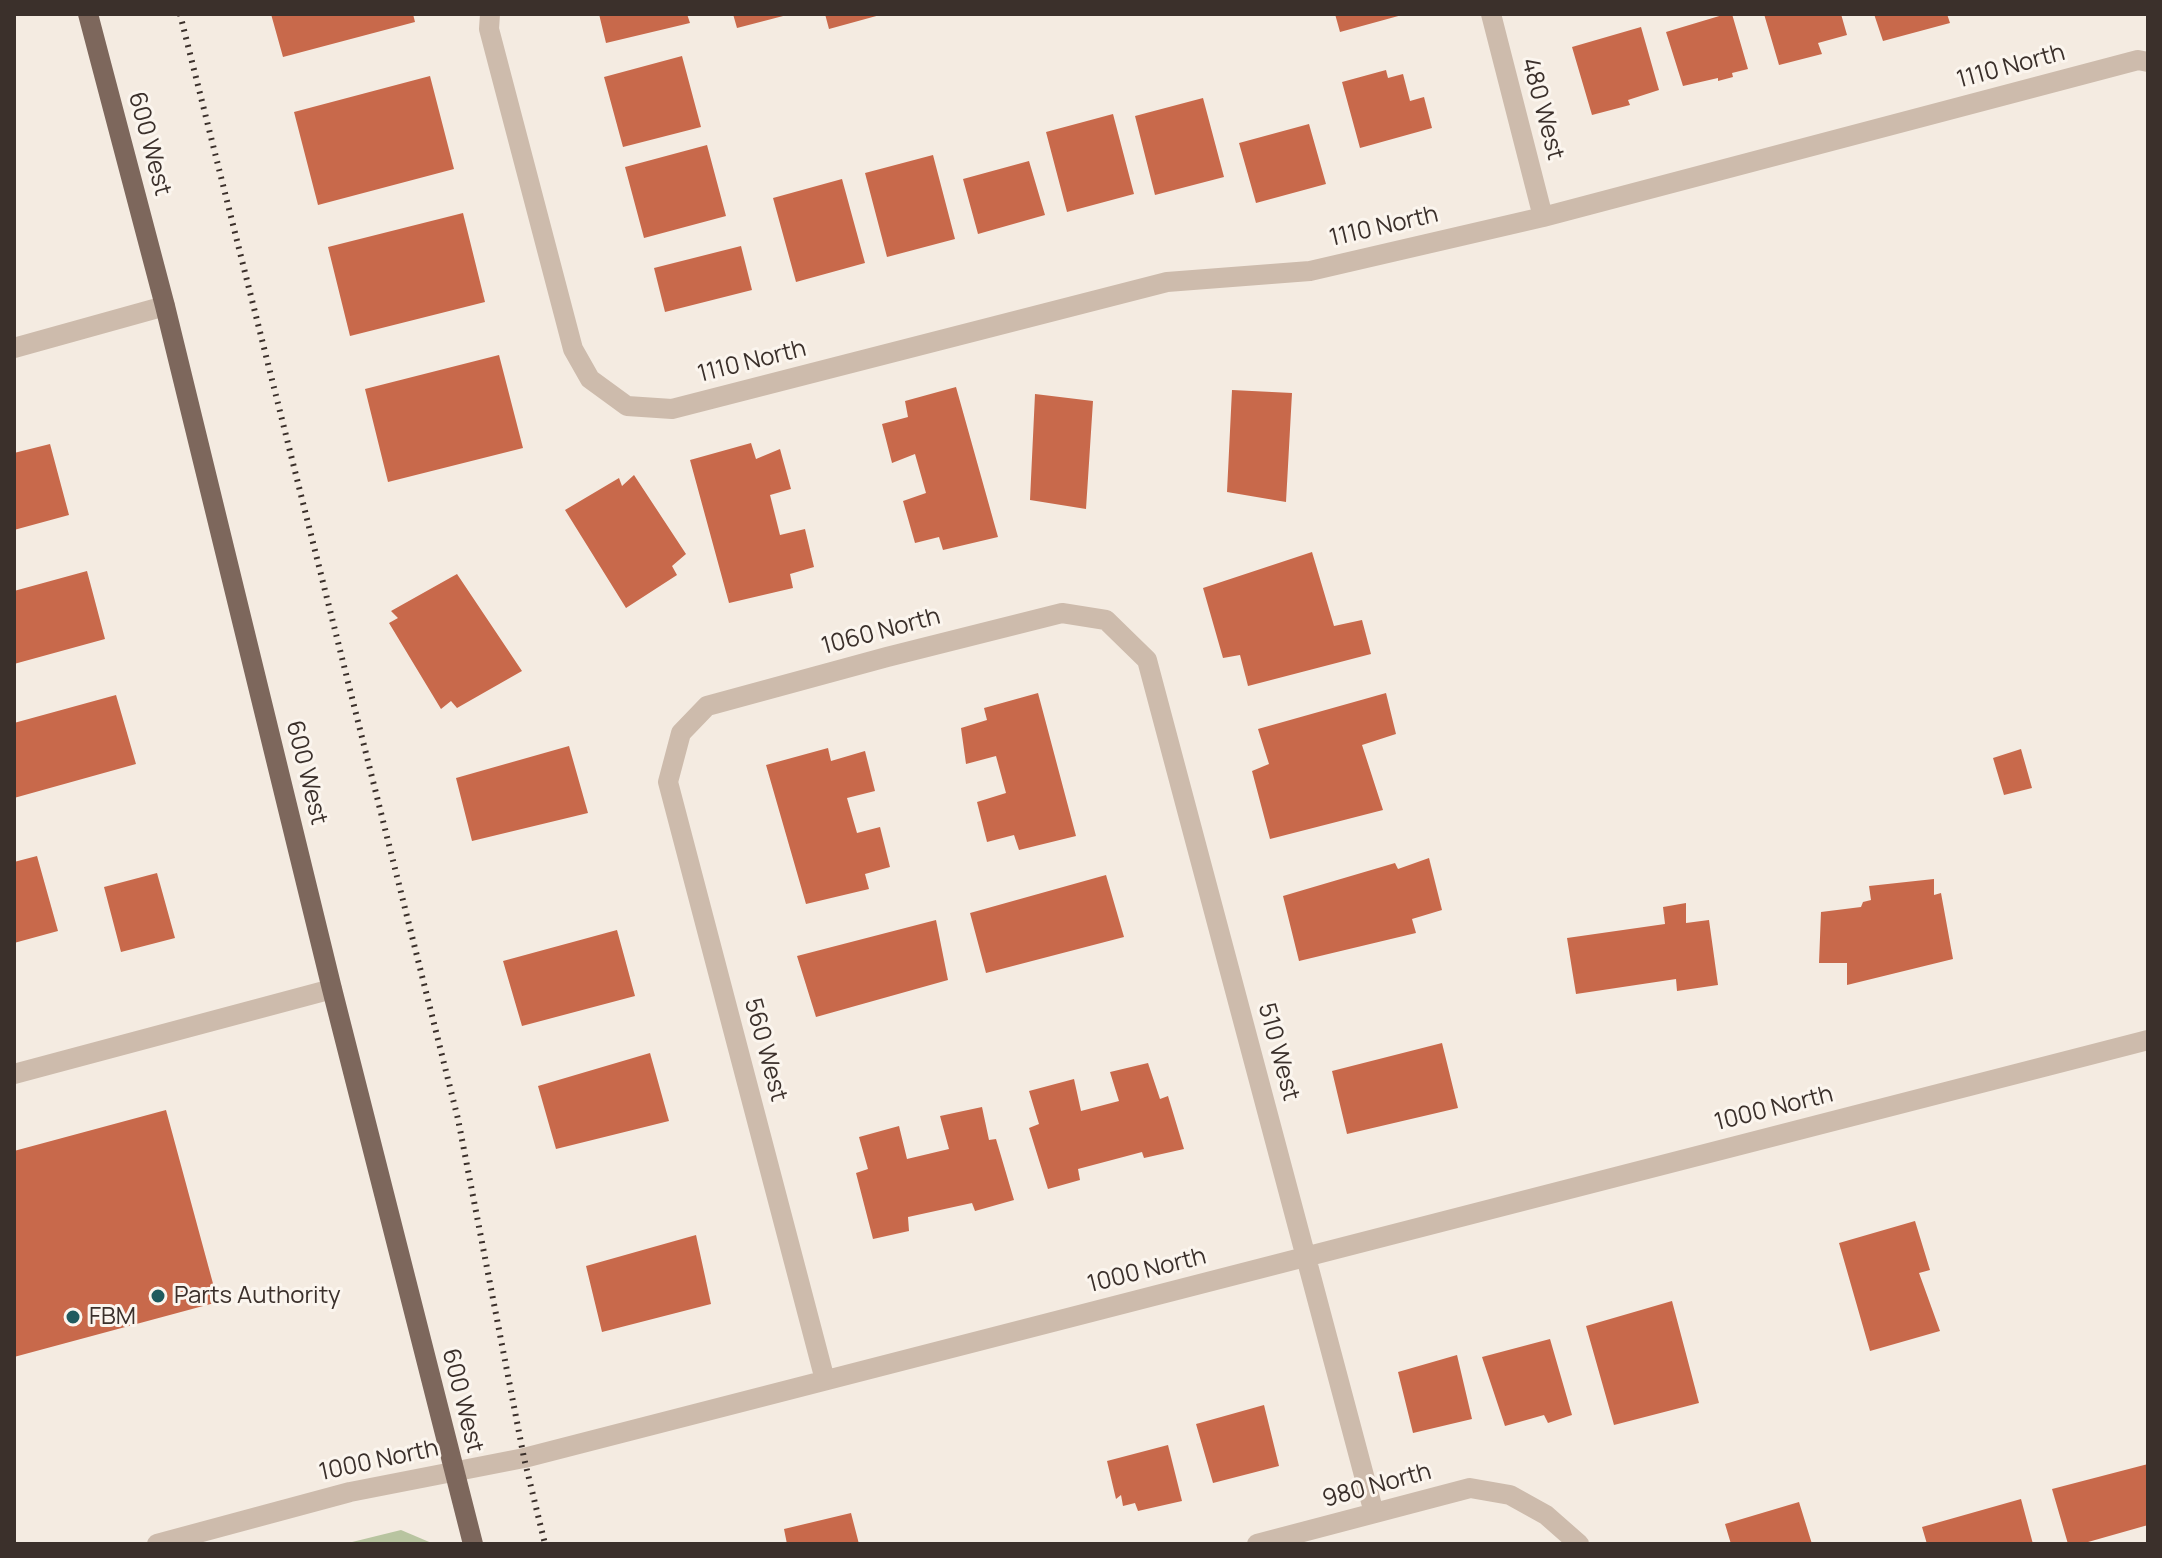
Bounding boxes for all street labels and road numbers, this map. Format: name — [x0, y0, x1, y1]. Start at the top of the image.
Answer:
street label: 1110 North — [1954, 39, 2068, 95]
street label: 480 West — [1515, 55, 1569, 163]
street label: 600 West — [121, 89, 177, 199]
street label: 1110 North — [1327, 201, 1441, 253]
street label: 1110 North — [695, 335, 809, 389]
street label: 1060 North — [819, 602, 943, 662]
street label: 600 West — [279, 718, 333, 828]
street label: 560 West — [737, 995, 793, 1105]
street label: 510 West — [1251, 1000, 1305, 1104]
street label: 1000 North — [1712, 1080, 1836, 1138]
street label: 1000 North — [1085, 1242, 1209, 1300]
street label: 600 West — [435, 1346, 489, 1456]
street label: 1000 North — [317, 1434, 441, 1488]
street label: 980 North — [1319, 1458, 1435, 1514]

